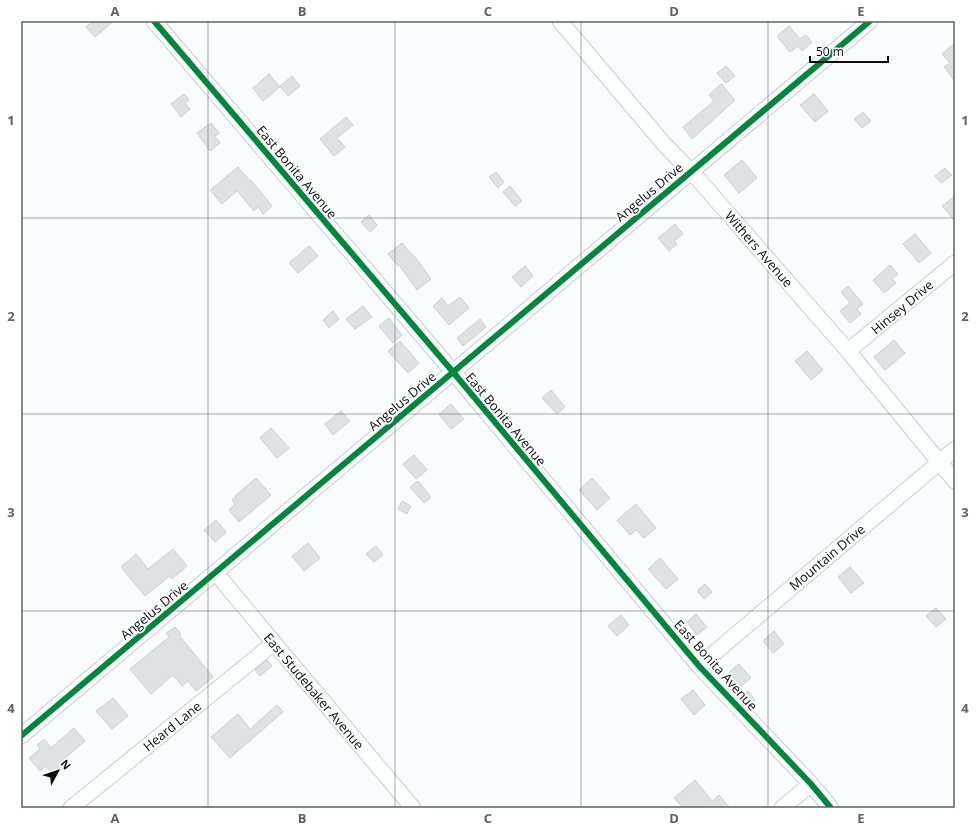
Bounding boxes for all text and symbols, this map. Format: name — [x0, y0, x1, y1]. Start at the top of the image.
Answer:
text: A — [111, 2, 120, 20]
text: B — [298, 2, 307, 20]
text: C — [484, 2, 492, 20]
text: D — [669, 2, 679, 20]
text: E — [857, 2, 865, 20]
scale bar — [810, 38, 888, 64]
text: 50 m — [816, 43, 844, 60]
text: 1 — [7, 111, 15, 129]
text: 1 — [961, 111, 969, 129]
street label: East Bonita Avenue — [253, 122, 341, 222]
street label: Angelus Drive — [611, 158, 687, 226]
street label: Withers Avenue — [721, 207, 797, 291]
street label: Hinsey Drive — [867, 276, 937, 338]
text: 2 — [7, 307, 15, 325]
text: 2 — [961, 307, 969, 325]
street label: Angelus Drive — [364, 367, 440, 435]
street label: East Bonita Avenue — [462, 369, 550, 469]
text: 3 — [7, 503, 15, 521]
text: 3 — [961, 503, 969, 521]
street label: Mountain Drive — [785, 520, 869, 594]
street label: Angelus Drive — [116, 576, 192, 644]
street label: East Bonita Avenue — [670, 616, 762, 714]
street label: East Studebaker Avenue — [260, 629, 368, 753]
street label: Heard Lane — [139, 697, 205, 755]
text: 4 — [7, 699, 15, 717]
text: 4 — [961, 699, 969, 717]
north arrow — [38, 751, 78, 791]
text: N — [57, 756, 75, 773]
text: A — [111, 809, 120, 827]
text: B — [298, 809, 307, 827]
text: C — [484, 809, 492, 827]
text: D — [669, 809, 679, 827]
text: E — [857, 809, 865, 827]

